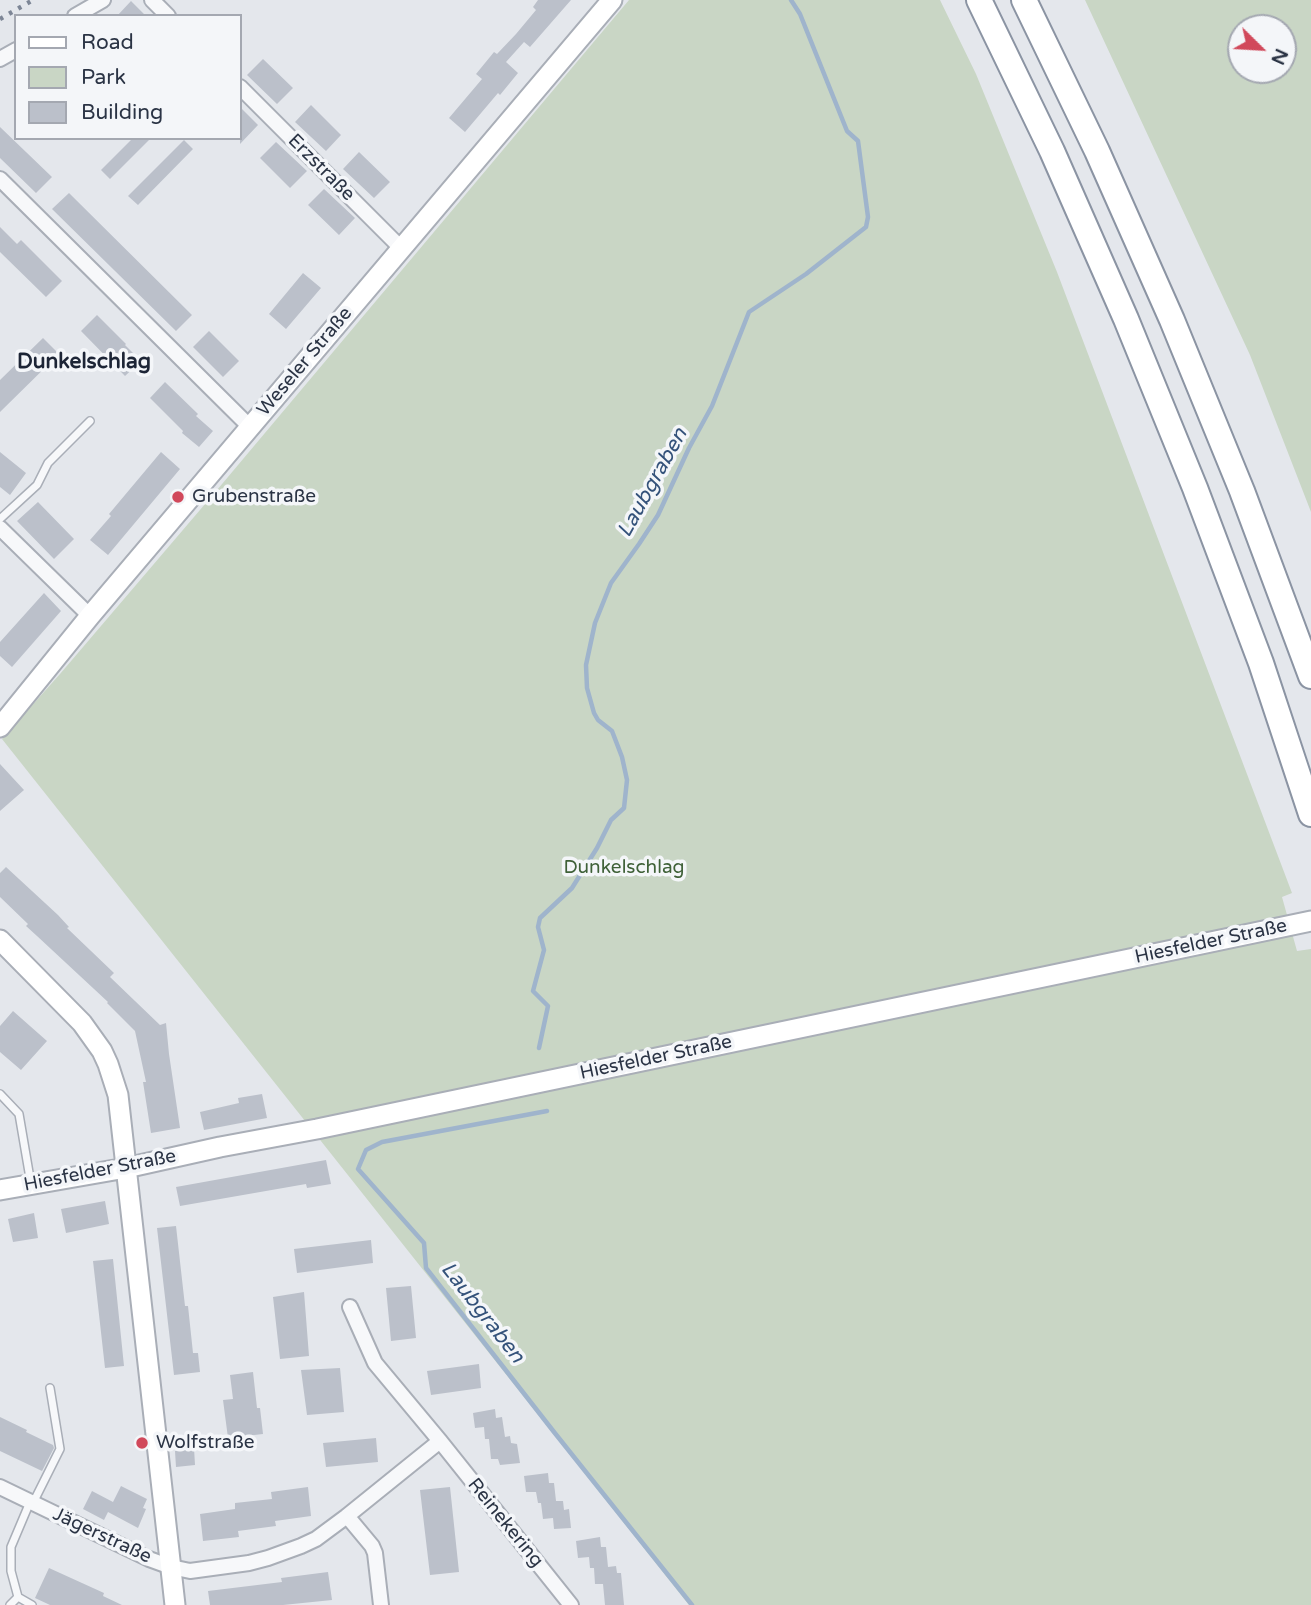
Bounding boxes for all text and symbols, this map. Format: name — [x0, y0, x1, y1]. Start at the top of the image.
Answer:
legend — [14, 14, 242, 140]
north arrow — [1227, 14, 1297, 84]
text: Road — [81, 30, 134, 55]
text: N — [1266, 45, 1293, 68]
text: Park — [81, 65, 126, 90]
text: Building — [81, 100, 163, 125]
street label: Erzstraße — [283, 130, 359, 206]
street label: Weseler Straße — [253, 303, 357, 421]
district label: Dunkelschlag — [17, 349, 151, 375]
water label: Laubgraben — [613, 424, 693, 542]
place label: Grubenstraße — [192, 486, 316, 508]
marker: Grubenstraße — [170, 489, 186, 505]
park label: Dunkelschlag — [563, 857, 685, 879]
street label: Hiesfelder Straße — [1133, 915, 1289, 969]
street label: Hiesfelder Straße — [578, 1031, 734, 1085]
street label: Hiesfelder Straße — [22, 1145, 178, 1197]
water label: Laubgraben — [435, 1258, 529, 1368]
place label: Wolfstraße — [156, 1432, 254, 1454]
marker: Wolfstraße — [134, 1435, 150, 1451]
street label: Reinekering — [462, 1474, 548, 1572]
street label: Jägerstraße — [49, 1503, 155, 1569]

